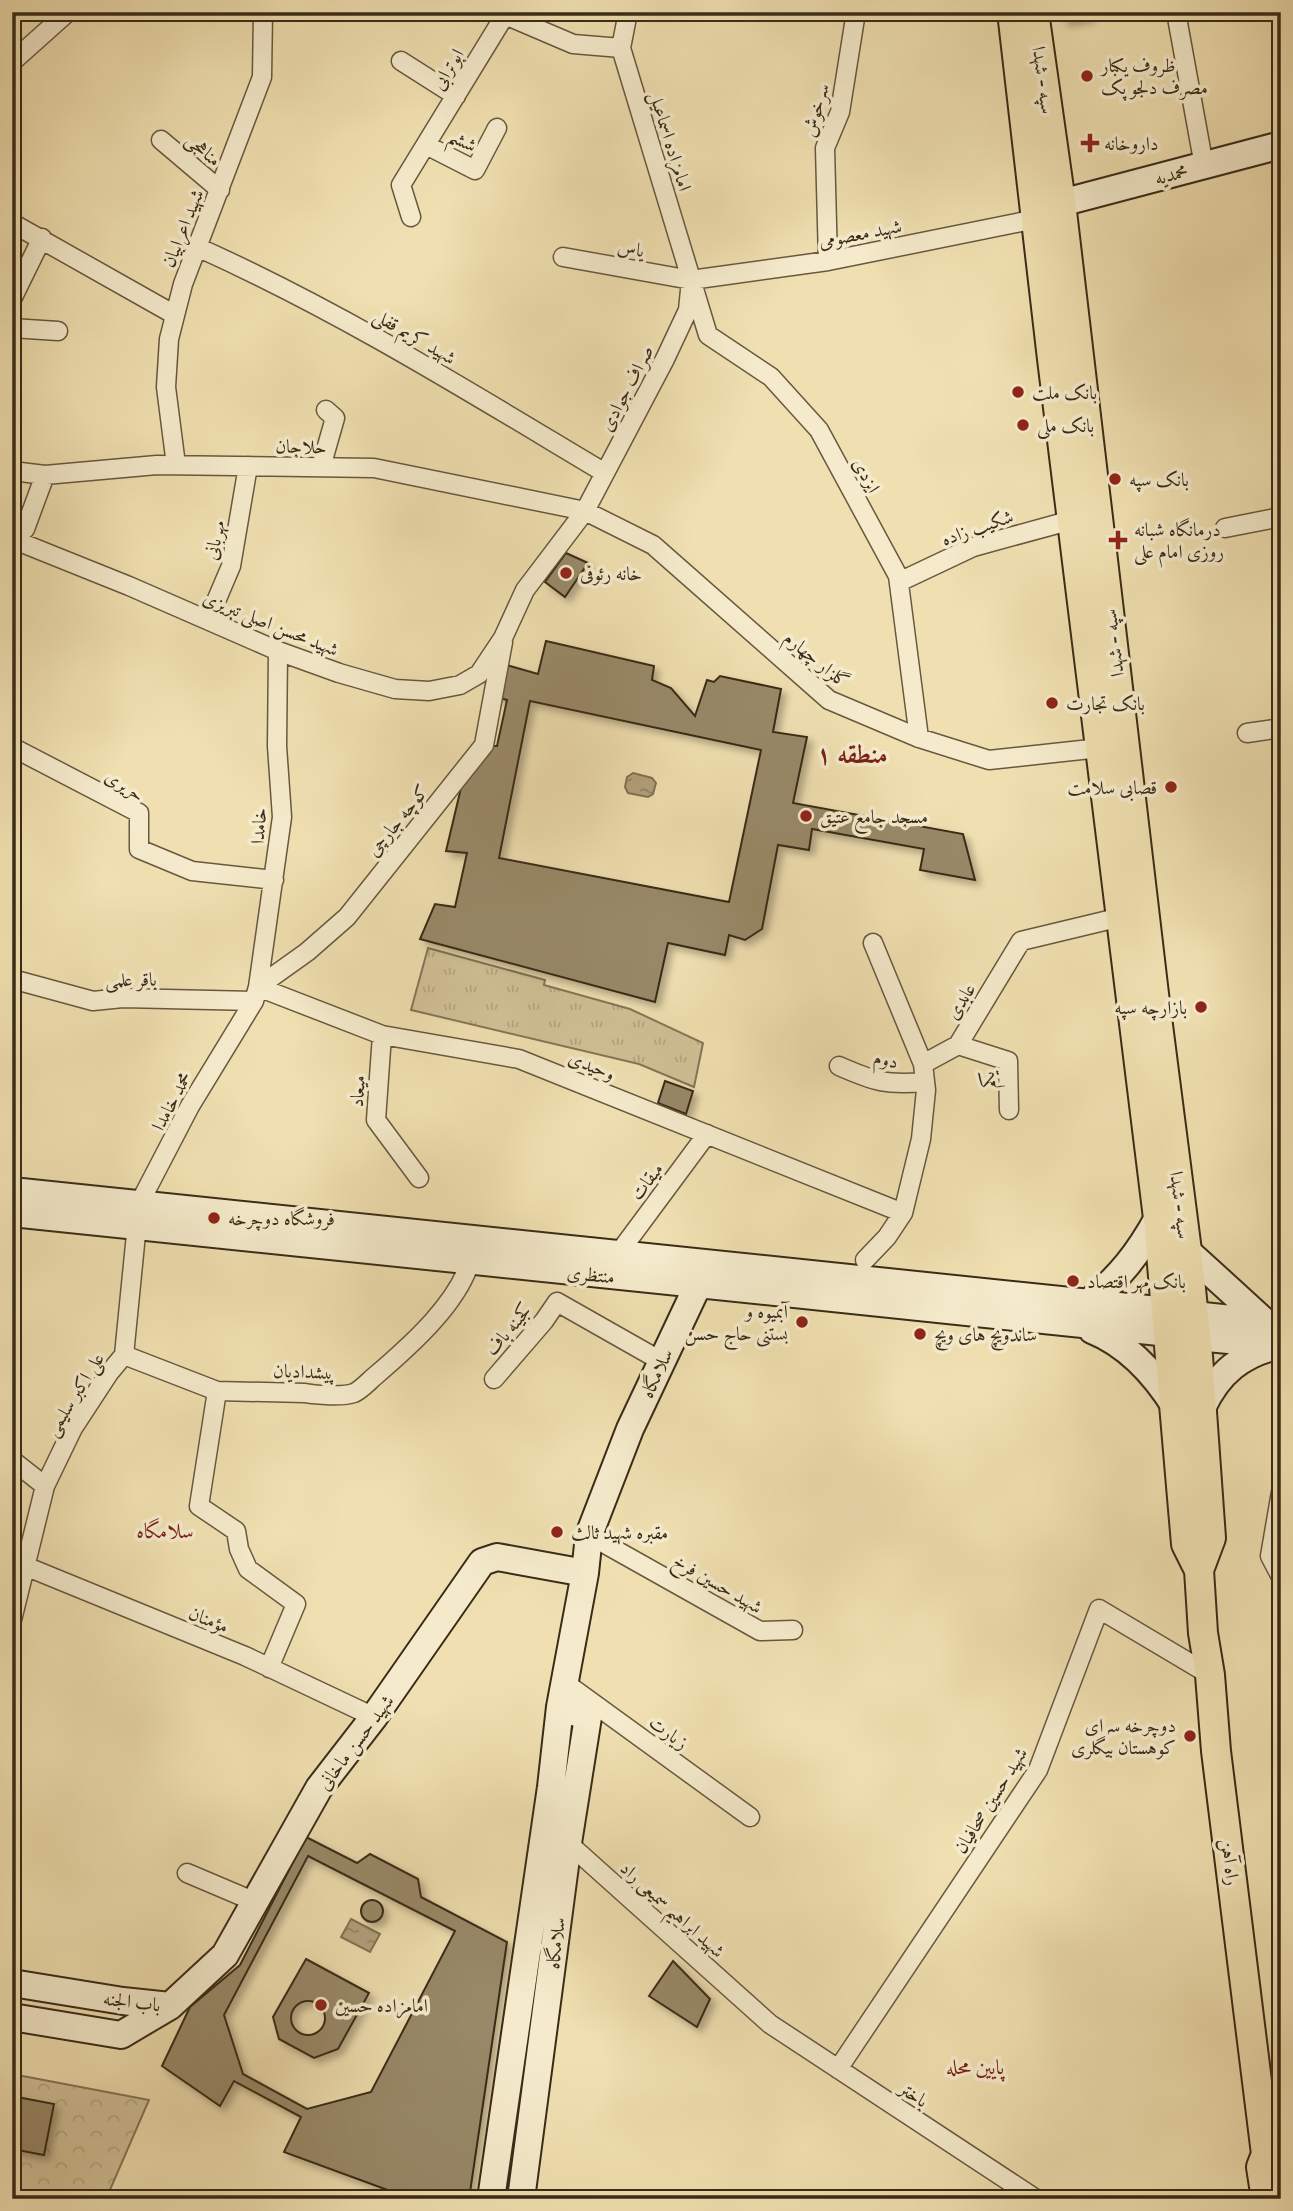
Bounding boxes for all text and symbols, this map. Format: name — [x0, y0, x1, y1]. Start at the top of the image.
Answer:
street label: ابوترابی — [427, 45, 471, 96]
street label: سپه - شهدا — [1025, 45, 1059, 116]
place label: ظروف یکبار مصرف دلجو پک — [1099, 55, 1208, 101]
marker: ظروف یکبار مصرف دلجو پک — [1079, 68, 1095, 84]
street label: سرخوش — [798, 81, 836, 140]
street label: امامزاده اسماعیل — [643, 89, 696, 194]
street label: ششم — [441, 125, 480, 164]
street label: مناهجی — [180, 128, 226, 173]
place label: داروخانه — [1104, 133, 1159, 157]
marker: داروخانه — [1082, 135, 1098, 151]
street label: محمدیه — [1152, 160, 1191, 192]
street label: شهید اعرابیان — [157, 186, 210, 271]
street label: شهید معصومی — [817, 215, 904, 255]
street label: یاس — [615, 236, 647, 264]
street label: شهید کریم قفلی — [367, 304, 460, 374]
street label: صراف جوادی — [595, 342, 660, 436]
place label: بانک ملت — [1032, 382, 1097, 406]
marker: بانک ملت — [1010, 384, 1026, 400]
place label: بانک ملی — [1037, 415, 1094, 440]
marker: بانک ملی — [1015, 417, 1031, 433]
street label: حلاجان — [275, 436, 327, 460]
street label: ایزدی — [846, 454, 884, 498]
place label: بانک سپه — [1129, 469, 1189, 493]
marker: بانک سپه — [1107, 471, 1123, 487]
street label: شکیب زاده — [938, 505, 1017, 552]
place label: درمانگاه شبانه روزی امام علی — [1134, 517, 1224, 568]
street label: مهربانی — [200, 518, 232, 563]
marker: درمانگاه شبانه روزی امام علی — [1108, 530, 1128, 550]
place label: خانه رئوفی — [580, 563, 642, 587]
marker: خانه رئوفی — [558, 565, 574, 581]
street label: شهید محسن اصلی تبریزی — [198, 587, 342, 664]
street label: سپه - شهدا — [1099, 607, 1131, 678]
street label: گلزار چهارم — [776, 626, 854, 697]
place label: بانک تجارت — [1066, 693, 1145, 717]
marker: بانک تجارت — [1044, 695, 1060, 711]
district label: منطقه ۱ — [816, 739, 888, 772]
street label: حریری — [100, 765, 148, 808]
place label: قصابی سلامت — [1067, 777, 1157, 802]
marker: قصابی سلامت — [1163, 779, 1179, 795]
street label: کوچه جارچی — [362, 780, 435, 862]
place label: مسجد جامع عتیق — [820, 806, 928, 834]
street label: خامدا — [247, 807, 273, 845]
marker: مسجد جامع عتیق — [798, 808, 814, 824]
street label: باقر علمی — [105, 969, 157, 993]
street label: عابدی — [941, 979, 982, 1025]
place label: بازارچه سپه — [1114, 997, 1187, 1021]
marker: بازارچه سپه — [1193, 999, 1209, 1015]
street label: وحیدی — [564, 1047, 618, 1087]
street label: دوم — [870, 1047, 900, 1078]
street label: محمد خامدا — [147, 1068, 198, 1136]
street label: یکم — [977, 1070, 1005, 1089]
street label: میعاد — [346, 1074, 372, 1108]
street label: میقات — [626, 1159, 670, 1206]
street label: سپه - شهدا — [1163, 1170, 1195, 1241]
place label: فروشگاه دوچرخه — [228, 1206, 335, 1232]
marker: فروشگاه دوچرخه — [206, 1210, 222, 1226]
street label: منتظری — [566, 1262, 616, 1290]
place label: بانک مهر اقتصاد — [1087, 1271, 1186, 1295]
marker: بانک مهر اقتصاد — [1065, 1273, 1081, 1289]
street label: کجینه باف — [481, 1299, 538, 1362]
place label: آبمیوه و بستنی حاج حسن — [684, 1301, 790, 1351]
marker: آبمیوه و بستنی حاج حسن — [794, 1314, 810, 1330]
place label: ساندویچ های ویچ — [934, 1324, 1037, 1351]
marker: ساندویچ های ویچ — [912, 1326, 928, 1342]
street label: سلامگاه — [634, 1344, 680, 1402]
street label: علی اکبر سلیمی — [40, 1349, 112, 1442]
street label: پیشدادیان — [273, 1360, 335, 1386]
district label: سلامگاه — [136, 1518, 194, 1546]
place label: مقبره شهید ثالث — [571, 1522, 668, 1546]
marker: مقبره شهید ثالث — [549, 1524, 565, 1540]
street label: شهید حسین فرخ — [666, 1549, 766, 1623]
street label: مؤمنان — [185, 1602, 232, 1640]
street label: شهید حسن ماخانی — [313, 1691, 400, 1796]
street label: زیارت — [643, 1711, 692, 1756]
place label: دوچرخه سرای کوهستان بیگلری — [1071, 1715, 1176, 1761]
marker: دوچرخه سرای کوهستان بیگلری — [1182, 1728, 1198, 1744]
street label: شهید حسین صحافیان — [949, 1743, 1034, 1859]
street label: راه آهن — [1214, 1837, 1244, 1887]
street label: شهید ابراهیم سمیعی راد — [610, 1857, 729, 1968]
street label: سلامگاه — [540, 1916, 572, 1970]
street label: باب الجنه — [102, 1988, 162, 2018]
place label: امامزاده حسین — [335, 1995, 428, 2019]
marker: امامزاده حسین — [313, 1997, 329, 2013]
district label: پایین محله — [946, 2055, 1005, 2082]
street label: باختر — [892, 2076, 932, 2114]

